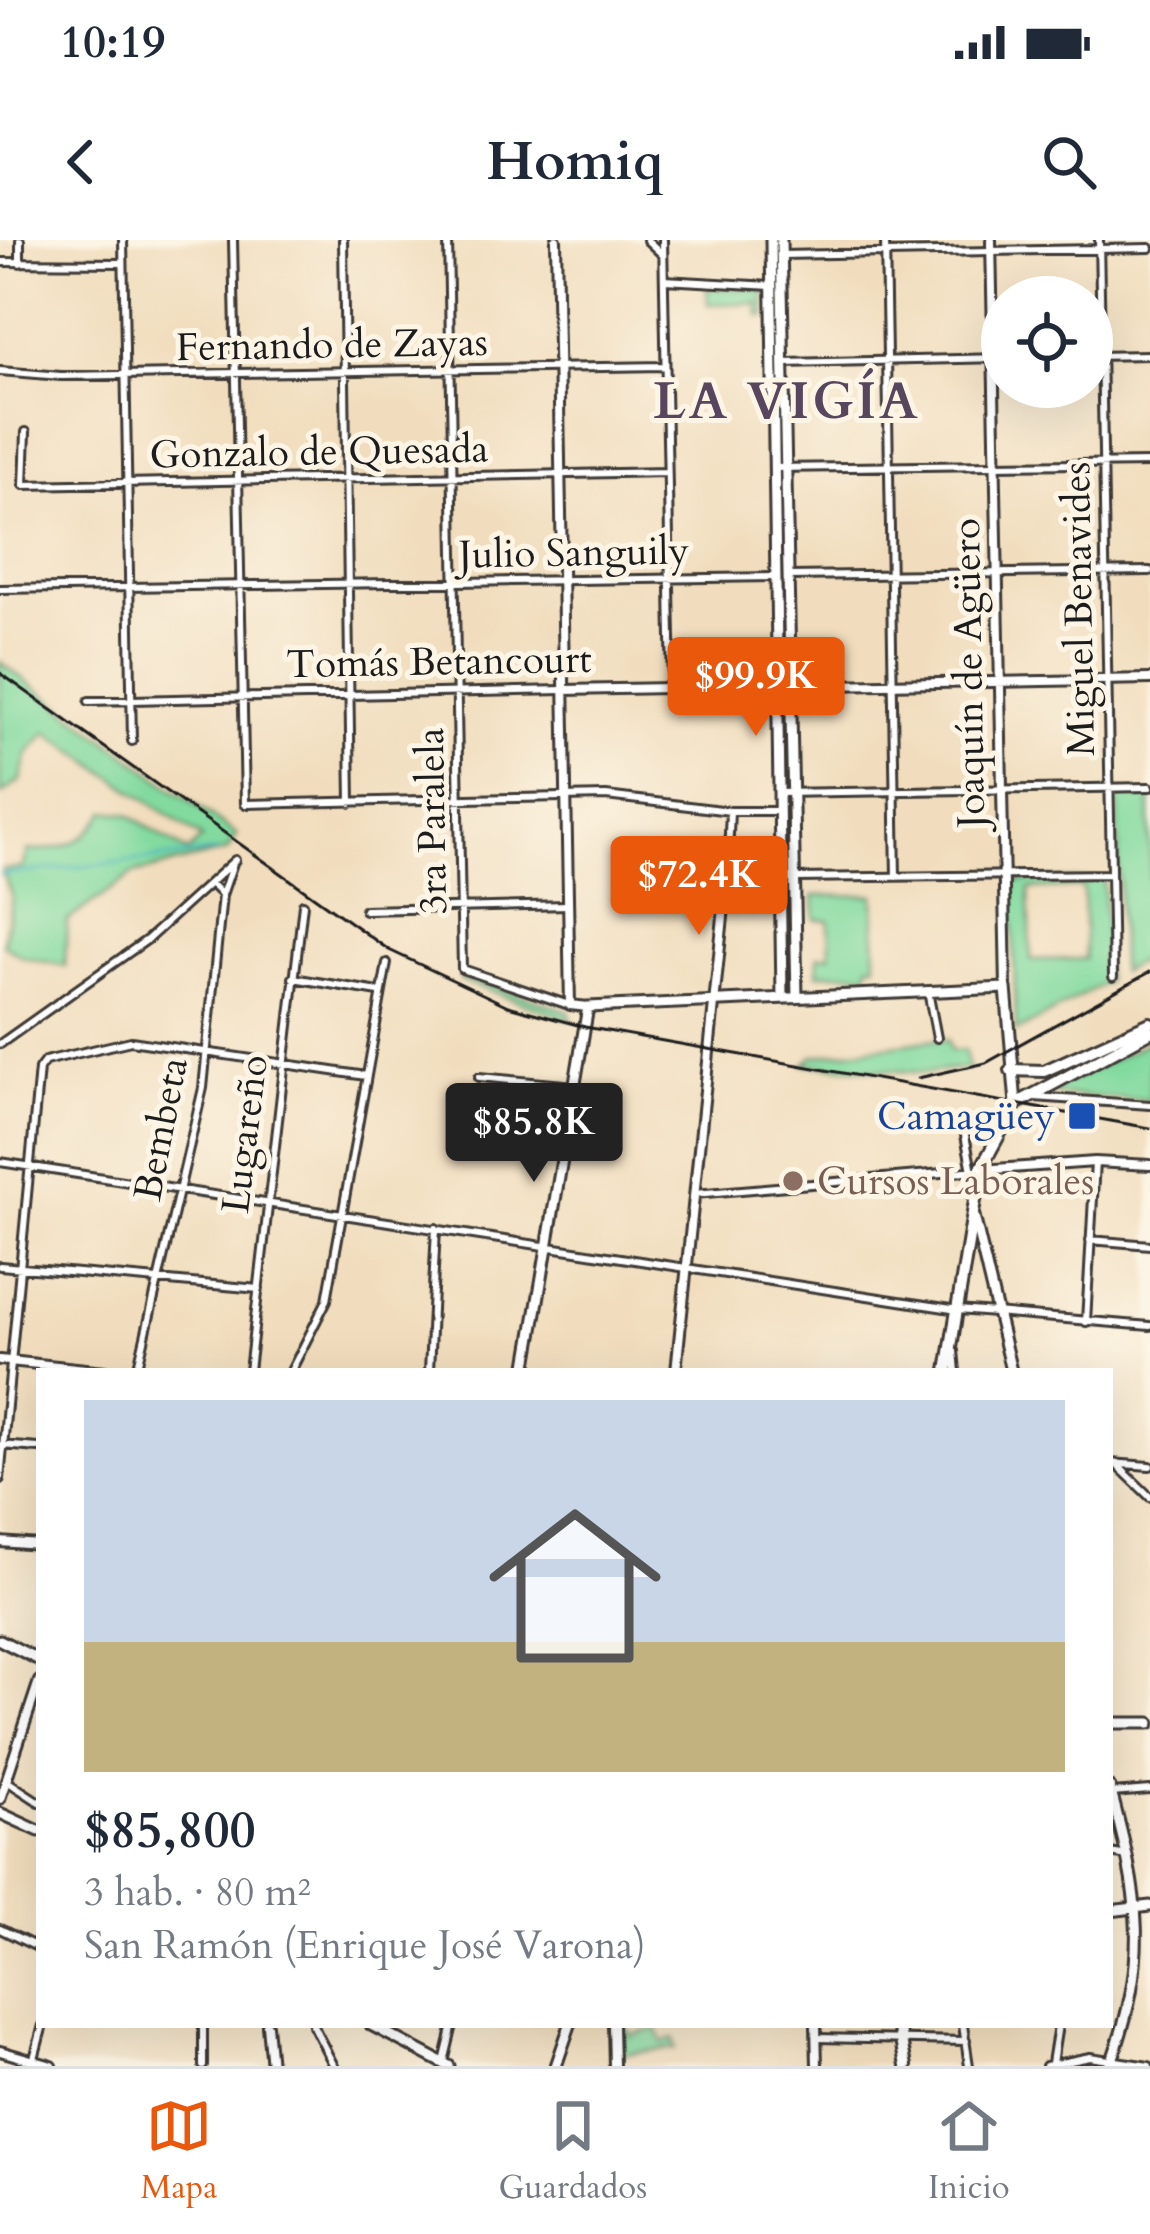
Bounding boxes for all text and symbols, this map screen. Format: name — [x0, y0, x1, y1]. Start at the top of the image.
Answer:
text: 10:19 — [60, 12, 165, 73]
text: Homiq — [487, 126, 663, 199]
icon: back — [48, 129, 114, 195]
icon: search — [1036, 129, 1102, 195]
map controls — [981, 276, 1113, 408]
button: locate — [981, 276, 1113, 408]
street label: Fernando de Zayas — [176, 316, 488, 374]
district label: LA VIGÍA — [653, 367, 921, 437]
street label: Gonzalo de Quesada — [149, 423, 489, 481]
street label: Miguel Benavides — [1050, 461, 1108, 757]
street label: Joaquín de Agüero — [940, 518, 998, 833]
street label: Julio Sanguily — [453, 524, 690, 582]
street label: Tomás Betancourt — [286, 633, 592, 691]
pin: $99.9K — [658, 637, 854, 739]
text: $99.9K — [695, 649, 817, 702]
street label: 3ra Paralela — [404, 727, 460, 915]
pin: $72.4K — [601, 836, 797, 938]
text: $72.4K — [638, 848, 760, 901]
street label: Lugareño — [209, 1052, 281, 1216]
street label: Bembeta — [121, 1053, 201, 1205]
pin: $85.8K — [436, 1083, 632, 1185]
place label: Camagüey — [877, 1090, 1055, 1143]
text: $85.8K — [473, 1095, 595, 1148]
marker: Camagüey — [1066, 1100, 1098, 1132]
place label: Cursos Laborales — [817, 1155, 1094, 1208]
marker: Cursos Laborales — [780, 1168, 806, 1194]
icon: home — [467, 1478, 683, 1694]
text: $85,800 — [84, 1796, 256, 1866]
text: 3 hab. · 80 m² — [84, 1866, 311, 1919]
text: San Ramón (Enrique José Varona) — [84, 1919, 646, 1972]
tab: Mapa — [140, 2093, 218, 2210]
tab: Guardados — [498, 2093, 647, 2210]
tab: Inicio — [928, 2093, 1010, 2210]

